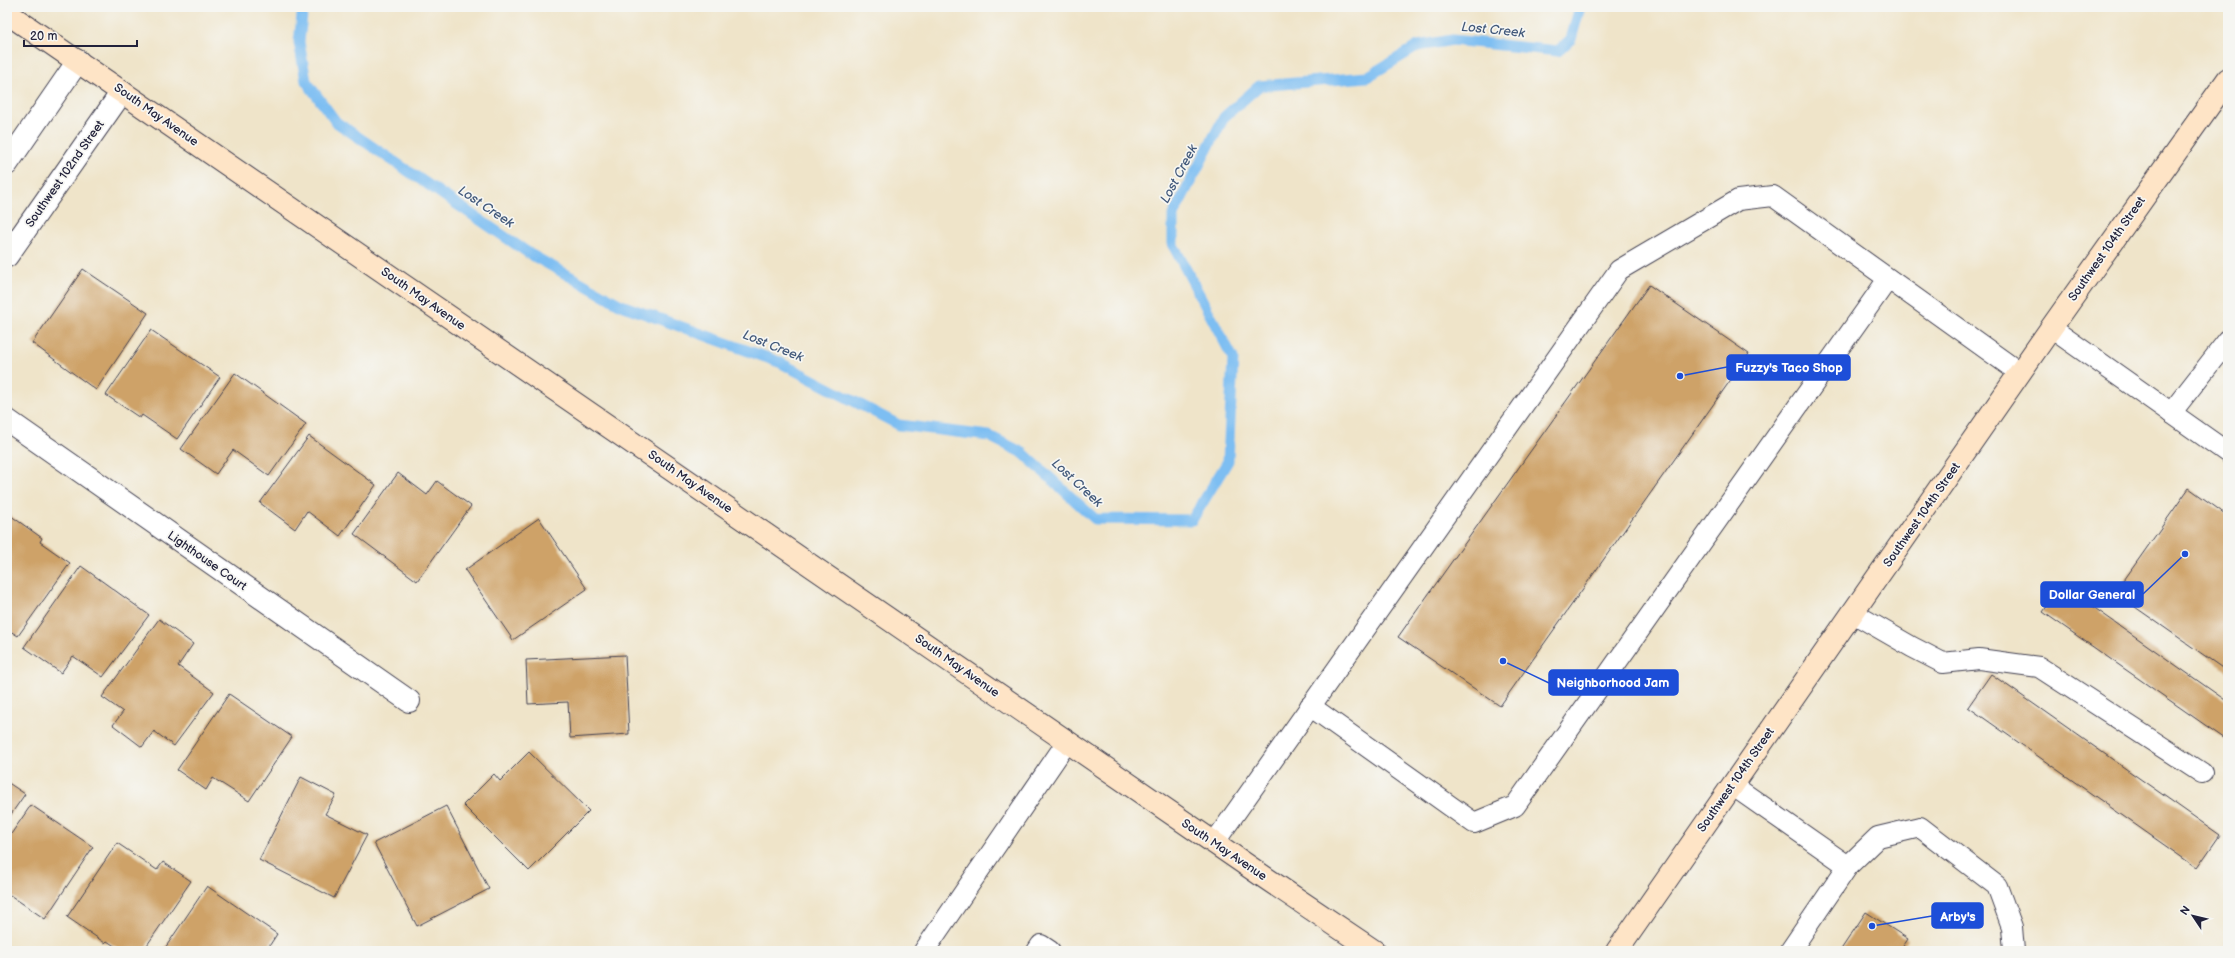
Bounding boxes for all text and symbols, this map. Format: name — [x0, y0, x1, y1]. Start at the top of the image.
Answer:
water label: Lost Creek — [1460, 19, 1526, 41]
scale bar — [24, 22, 137, 48]
text: 20 m — [30, 29, 57, 44]
street label: South May Avenue — [111, 80, 201, 150]
street label: Southwest 102nd Street — [22, 117, 108, 230]
water label: Lost Creek — [1157, 142, 1201, 206]
water label: Lost Creek — [455, 183, 517, 232]
street label: Southwest 104th Street — [2065, 194, 2149, 304]
street label: South May Avenue — [378, 264, 468, 334]
water label: Lost Creek — [740, 327, 806, 366]
callout: Fuzzy's Taco Shop — [1727, 355, 1850, 380]
text: Fuzzy's Taco Shop — [1735, 360, 1843, 376]
street label: South May Avenue — [645, 447, 735, 517]
water label: Lost Creek — [1048, 455, 1106, 511]
street label: Southwest 104th Street — [1880, 460, 1964, 570]
street label: Lighthouse Court — [164, 528, 250, 594]
callout: Dollar General — [2041, 582, 2143, 607]
text: Dollar General — [2049, 587, 2135, 603]
street label: South May Avenue — [912, 631, 1002, 701]
callout: Neighborhood Jam — [1549, 670, 1678, 695]
text: Neighborhood Jam — [1557, 675, 1669, 691]
street label: Southwest 104th Street — [1694, 725, 1778, 835]
street label: South May Avenue — [1179, 816, 1269, 884]
north arrow — [2173, 896, 2213, 936]
callout: Arby's — [1932, 903, 1983, 928]
text: N — [2178, 903, 2193, 918]
text: Arby's — [1939, 909, 1976, 925]

